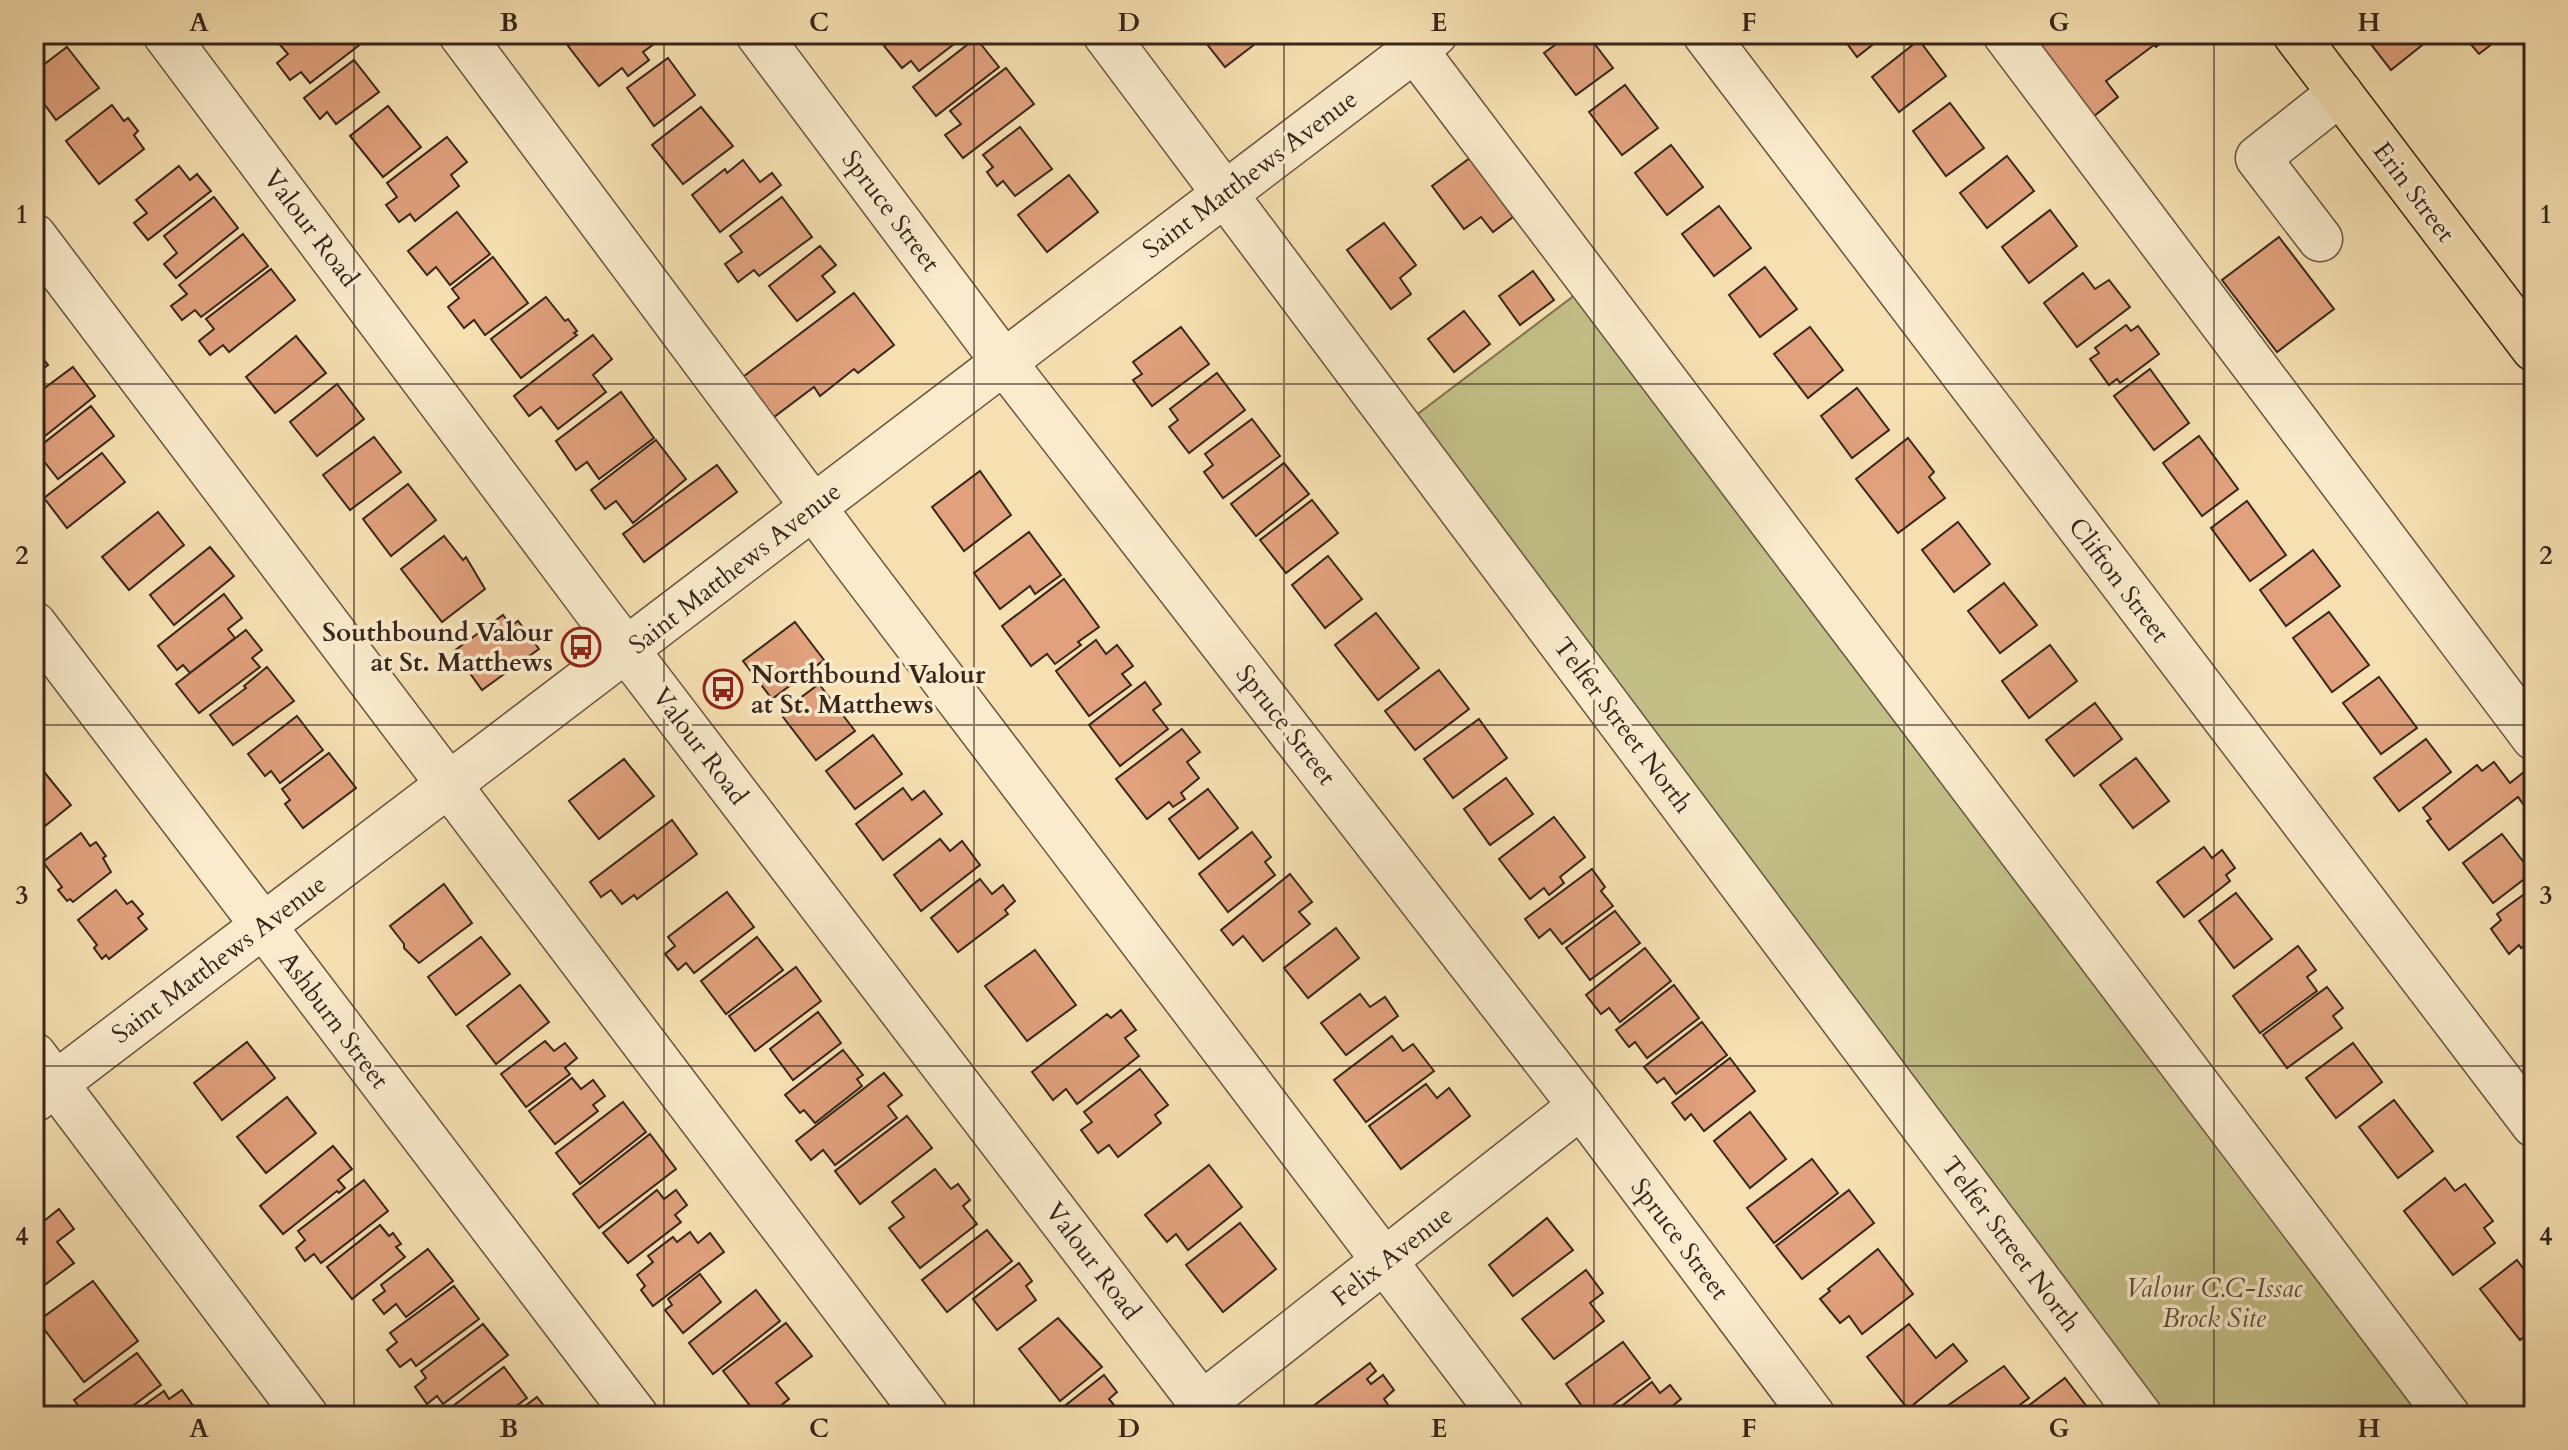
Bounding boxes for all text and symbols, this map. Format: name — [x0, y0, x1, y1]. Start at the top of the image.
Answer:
text: A — [189, 5, 209, 40]
text: B — [500, 5, 518, 40]
text: C — [809, 5, 829, 40]
text: D — [1118, 5, 1140, 40]
text: E — [1431, 5, 1447, 40]
text: F — [1741, 5, 1757, 40]
text: G — [2048, 5, 2070, 40]
text: H — [2358, 5, 2381, 40]
street label: Saint Matthews Avenue — [1135, 82, 1365, 266]
street label: Erin Street — [2365, 135, 2463, 249]
street label: Spruce Street — [834, 143, 948, 279]
street label: Valour Road — [255, 162, 367, 294]
text: 1 — [15, 197, 29, 232]
text: 1 — [2539, 197, 2553, 232]
street label: Saint Matthews Avenue — [622, 474, 848, 662]
street label: Clifton Street — [2060, 510, 2178, 650]
text: 2 — [15, 538, 29, 573]
text: 2 — [2539, 538, 2553, 573]
place label: Southbound Valour at St. Matthews — [322, 615, 554, 680]
bus stop icon: Southbound Valour at St. Matthews — [560, 626, 602, 668]
street label: Telfer Street North — [1545, 630, 1701, 820]
place label: Northbound Valour at St. Matthews — [751, 657, 986, 722]
street label: Spruce Street — [1228, 658, 1344, 792]
bus stop icon: Northbound Valour at St. Matthews — [702, 668, 744, 710]
street label: Valour Road — [644, 680, 756, 812]
street label: Saint Matthews Avenue — [104, 867, 334, 1051]
text: 3 — [15, 878, 29, 913]
text: 3 — [2539, 878, 2553, 913]
street label: Ashburn Street — [271, 944, 397, 1096]
street label: Telfer Street North — [1933, 1149, 2089, 1339]
street label: Spruce Street — [1623, 1171, 1737, 1307]
street label: Valour Road — [1037, 1195, 1149, 1327]
street label: Felix Avenue — [1324, 1198, 1460, 1314]
text: 4 — [15, 1219, 29, 1254]
text: 4 — [2539, 1219, 2553, 1254]
park label: Valour C.C-Issac Brock Site — [2126, 1271, 2303, 1336]
text: A — [189, 1411, 209, 1446]
text: B — [500, 1411, 518, 1446]
text: C — [809, 1411, 829, 1446]
text: D — [1118, 1411, 1140, 1446]
text: E — [1431, 1411, 1447, 1446]
text: F — [1741, 1411, 1757, 1446]
text: G — [2048, 1411, 2070, 1446]
text: H — [2358, 1411, 2381, 1446]

